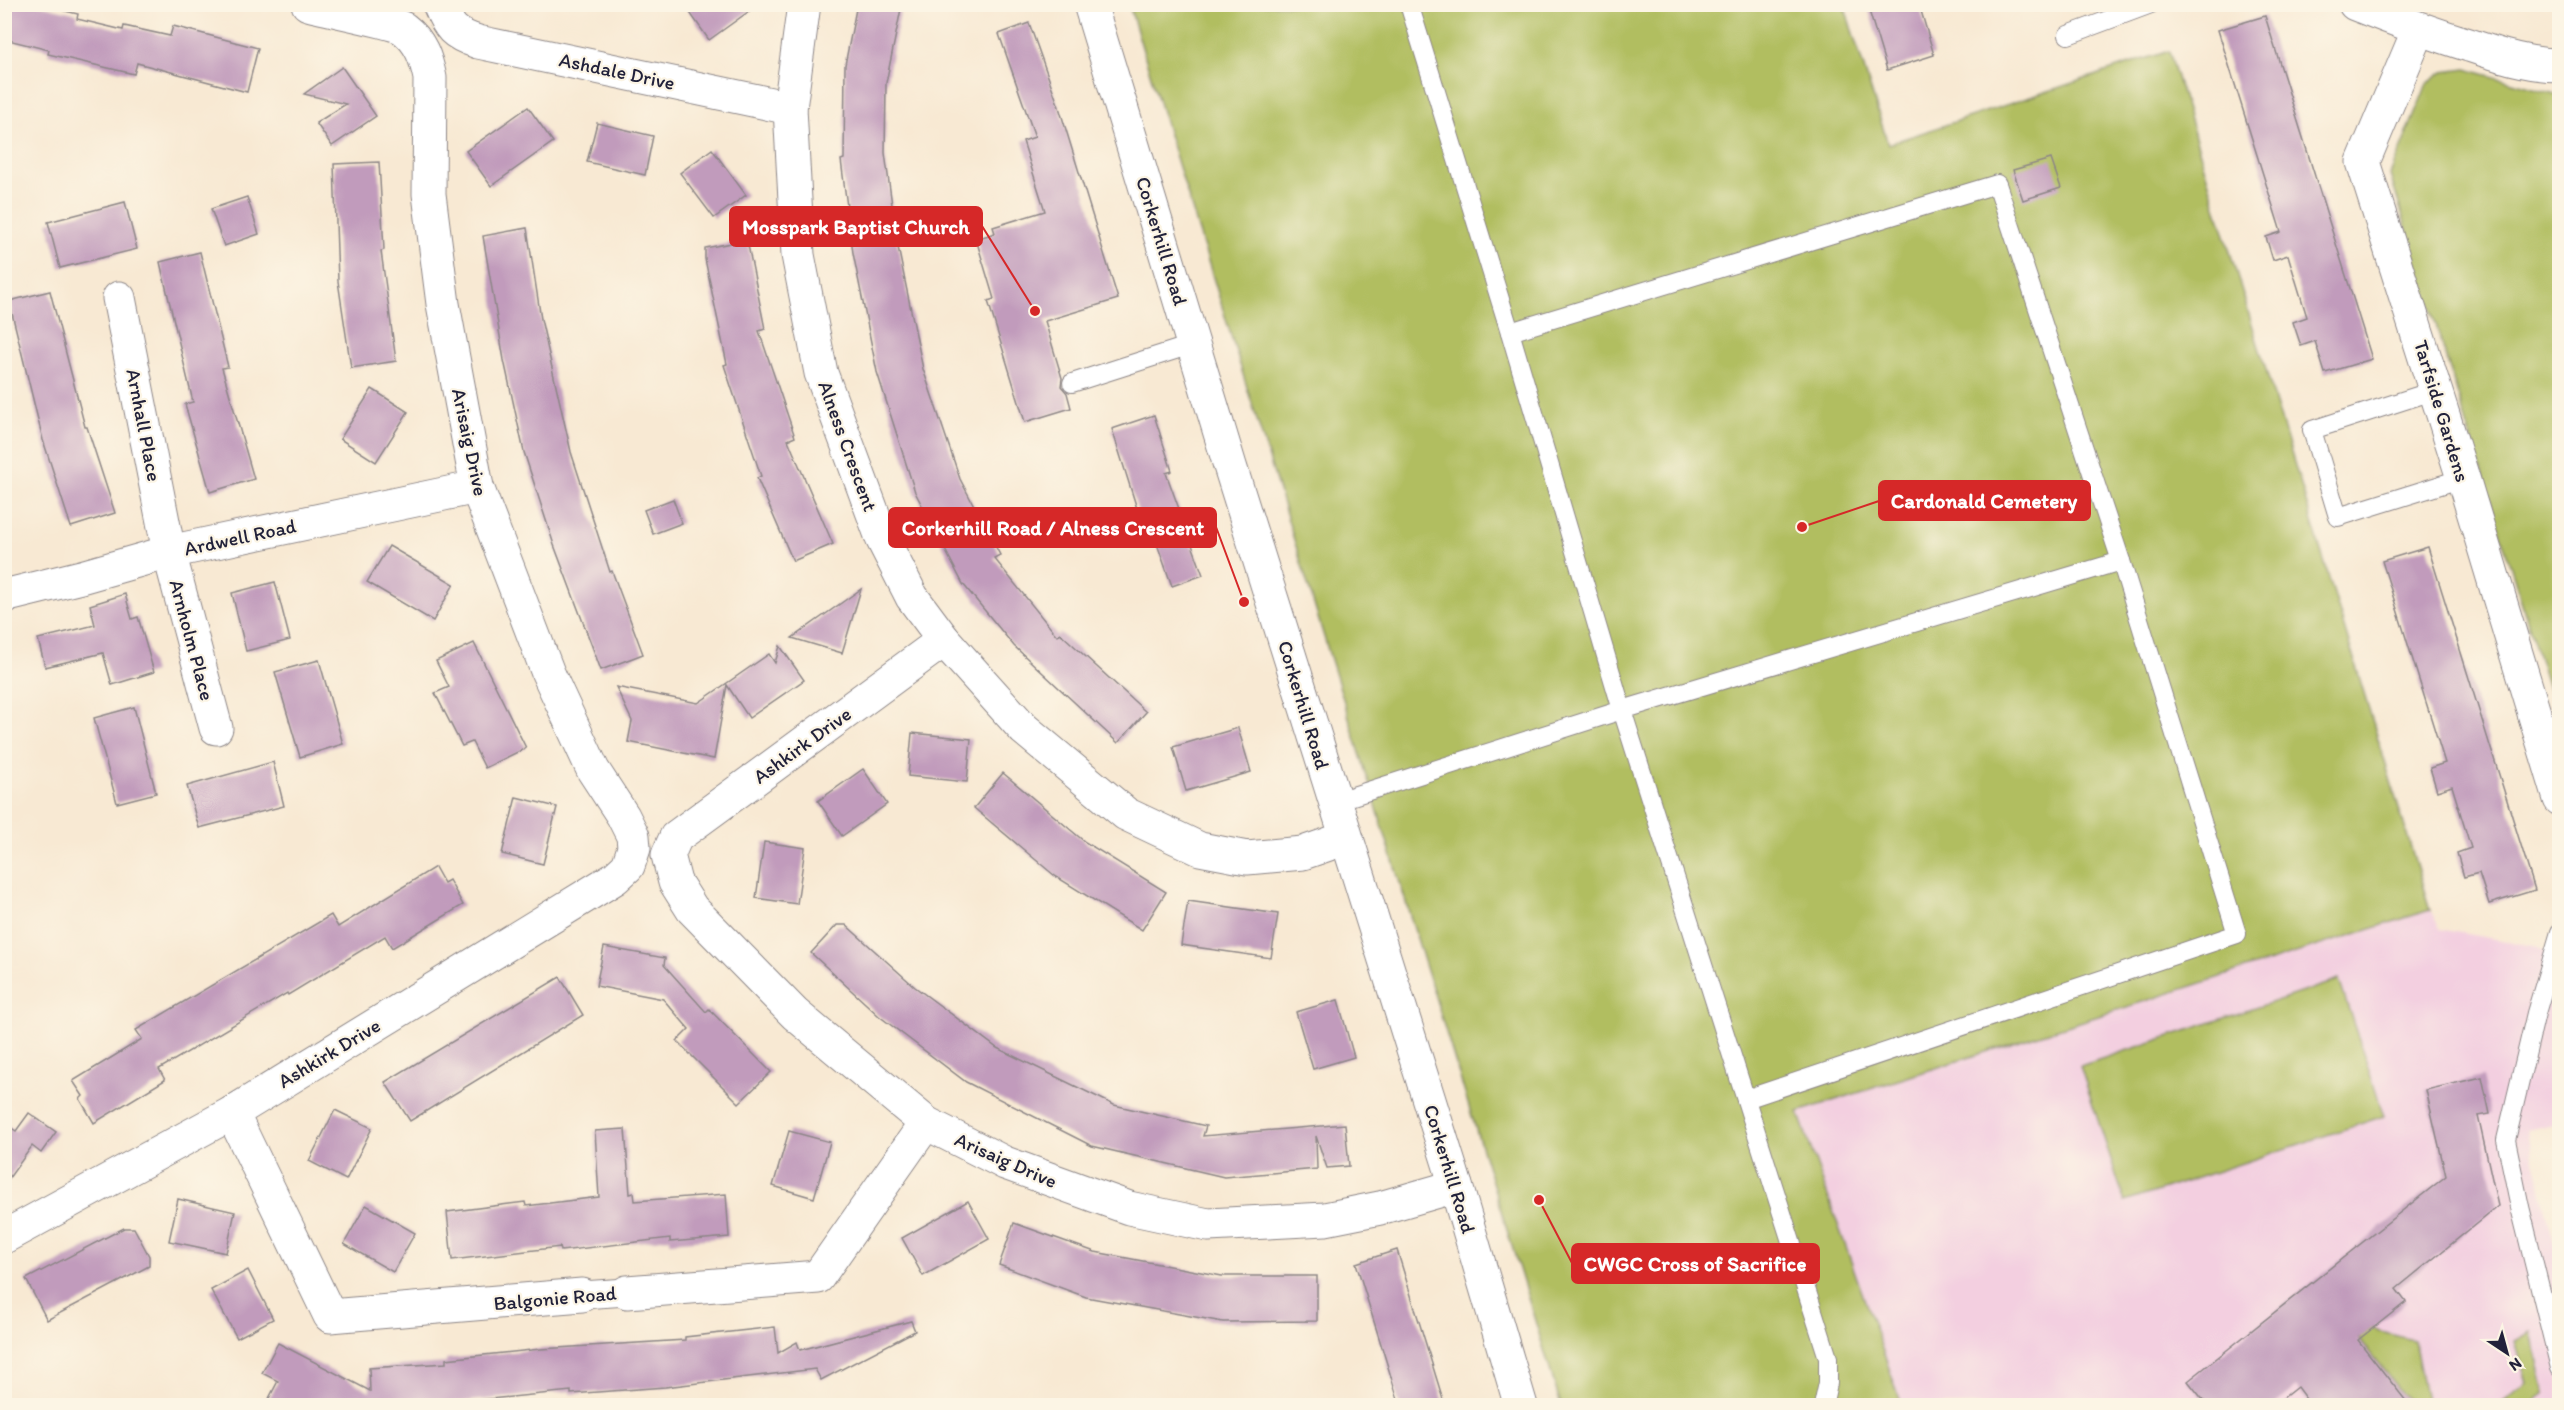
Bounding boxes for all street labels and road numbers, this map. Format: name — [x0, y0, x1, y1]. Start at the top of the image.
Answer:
street label: Ashdale Drive — [557, 47, 677, 95]
street label: Corkerhill Road — [1131, 174, 1193, 308]
street label: Tarfside Gardens — [2409, 337, 2475, 485]
street label: Arnhall Place — [121, 367, 167, 483]
street label: Alness Crescent — [813, 377, 883, 515]
street label: Arisaig Drive — [447, 386, 493, 498]
street label: Ardwell Road — [182, 513, 298, 561]
street label: Arnholm Place — [164, 577, 220, 703]
street label: Corkerhill Road — [1273, 638, 1335, 772]
street label: Ashkirk Drive — [748, 701, 856, 789]
street label: Ashkirk Drive — [273, 1013, 385, 1093]
street label: Corkerhill Road — [1419, 1102, 1481, 1236]
street label: Arisaig Drive — [951, 1127, 1061, 1193]
street label: Balgonie Road — [492, 1281, 618, 1315]

